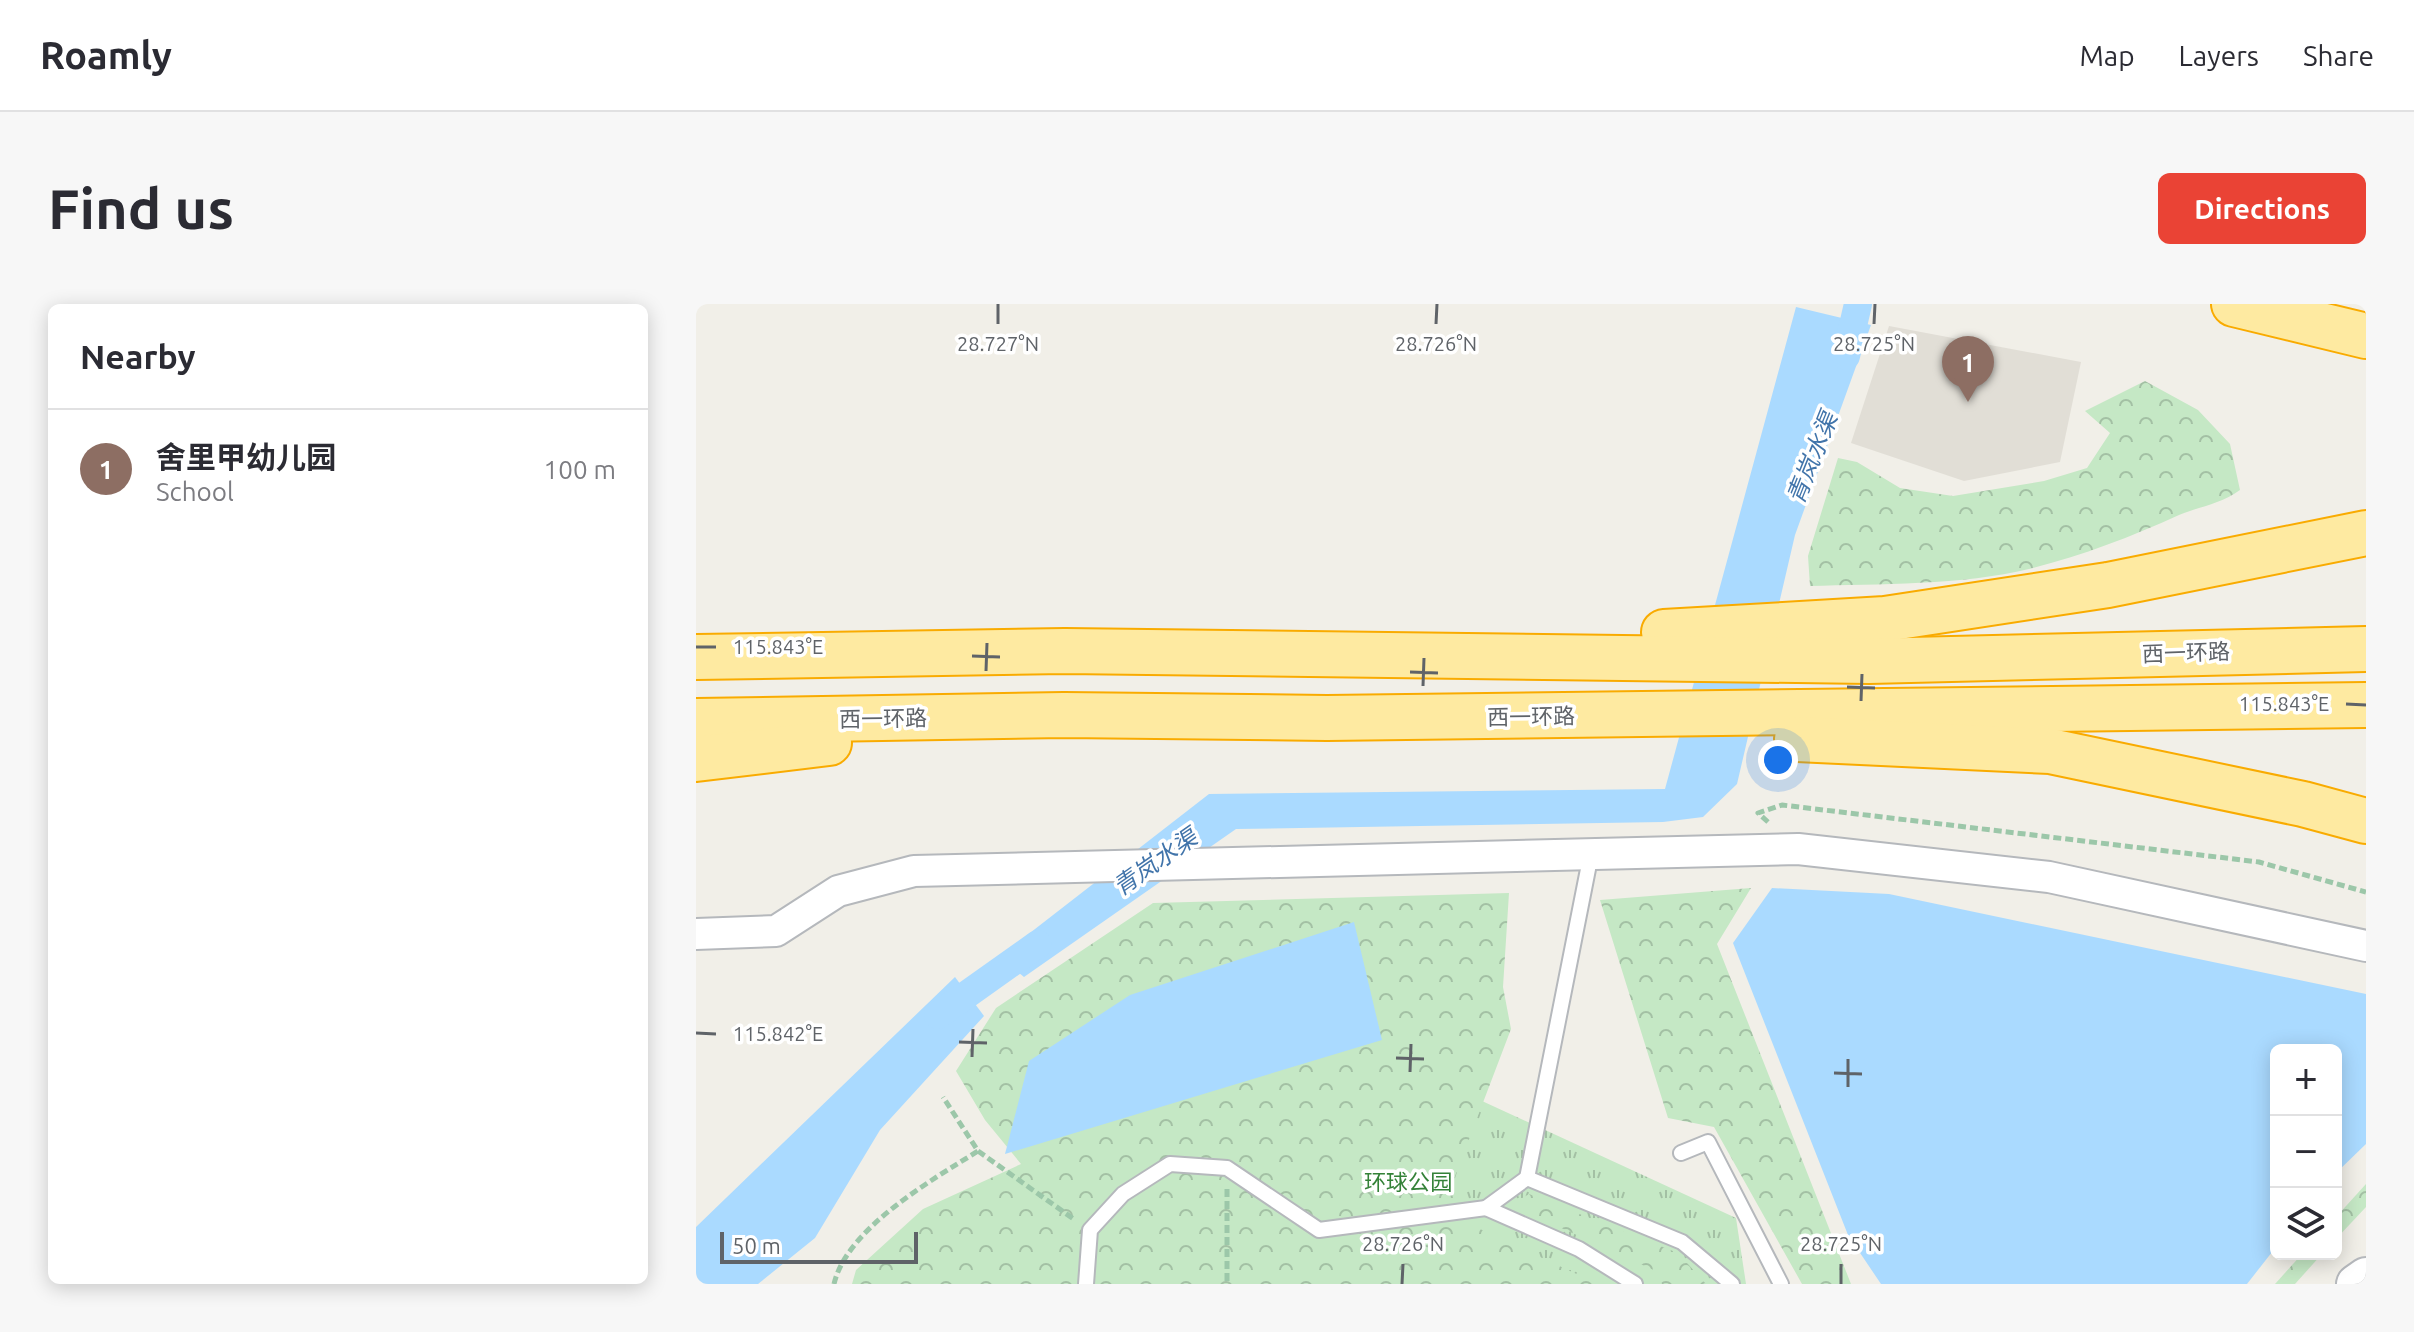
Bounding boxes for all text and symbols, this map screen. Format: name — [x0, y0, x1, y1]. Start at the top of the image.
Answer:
text: Roamly — [40, 34, 172, 76]
text: Map — [2079, 40, 2135, 71]
text: Layers — [2179, 40, 2259, 71]
text: Share — [2303, 40, 2374, 71]
button: Directions — [2158, 173, 2366, 244]
text: Find us — [48, 177, 234, 240]
text: 28.727°N — [957, 332, 1039, 355]
text: 28.726°N — [1395, 332, 1477, 355]
text: 28.725°N — [1833, 332, 1915, 355]
pin: 1 — [1942, 336, 1994, 402]
text: Nearby — [80, 337, 195, 375]
water label: 青岚水渠 — [1782, 406, 1844, 508]
text: 舍里甲幼儿园 — [156, 440, 336, 474]
text: 1 — [99, 455, 113, 484]
text: 100 m — [544, 455, 616, 484]
text: School — [156, 477, 234, 506]
text: 115.843°E — [733, 635, 823, 658]
street label: 西一环路 — [2142, 638, 2230, 666]
text: 115.843°E — [2239, 692, 2329, 715]
street label: 西一环路 — [1487, 703, 1575, 729]
street label: 西一环路 — [839, 705, 927, 731]
your location — [1758, 740, 1798, 780]
water label: 青岚水渠 — [1108, 822, 1205, 901]
text: 115.842°E — [733, 1022, 823, 1045]
map controls — [2270, 1044, 2342, 1260]
button: + — [2270, 1044, 2342, 1116]
button: − — [2270, 1116, 2342, 1188]
park label: 环球公园 — [1364, 1169, 1452, 1194]
button: layers — [2270, 1188, 2342, 1260]
scale bar — [720, 1228, 918, 1264]
text: 28.726°N — [1362, 1232, 1444, 1255]
text: 28.725°N — [1800, 1232, 1882, 1255]
text: 50 m — [732, 1233, 781, 1258]

